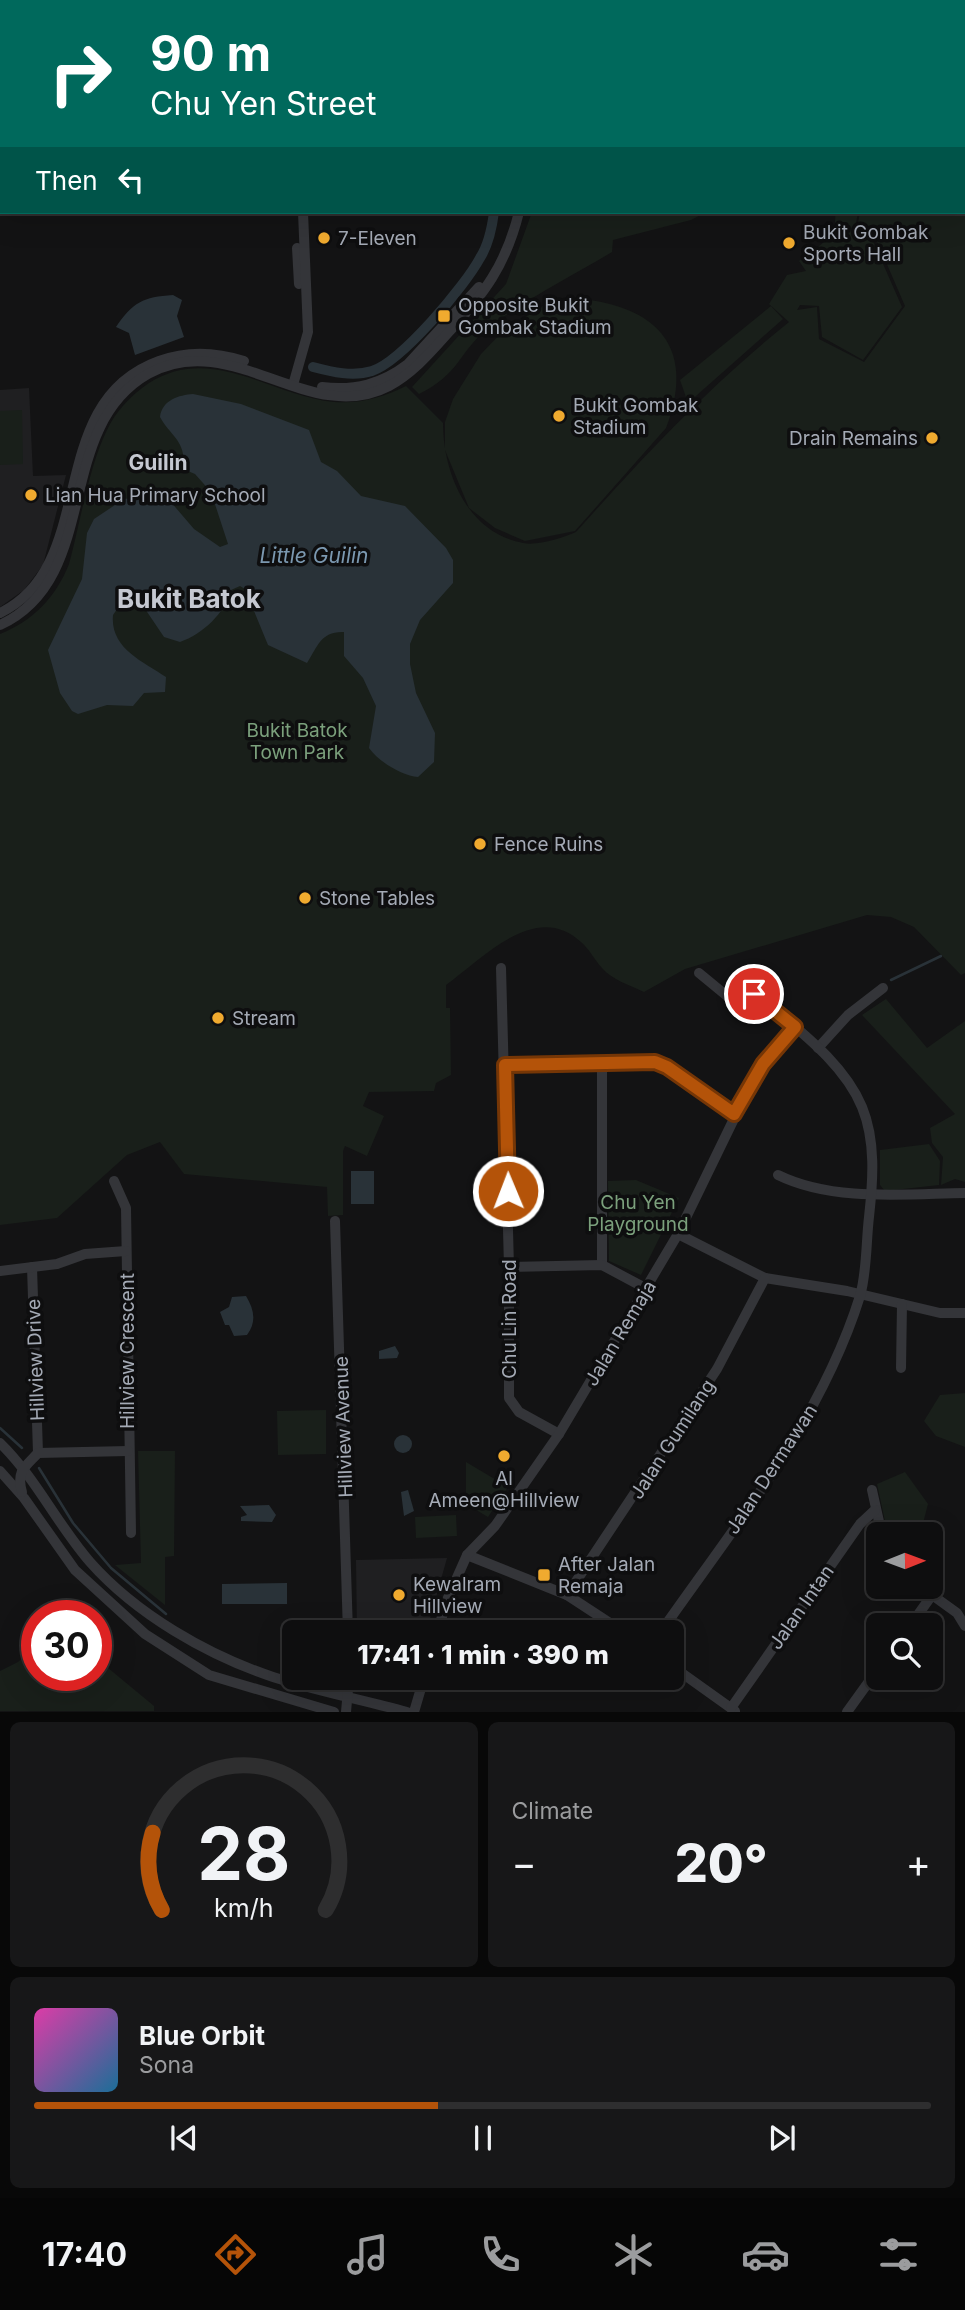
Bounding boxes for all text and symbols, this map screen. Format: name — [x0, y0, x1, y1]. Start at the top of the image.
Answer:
text: 90 m — [150, 24, 271, 83]
icon: right — [35, 28, 126, 119]
text: Chu Yen Street — [150, 84, 376, 123]
icon: left — [112, 161, 150, 199]
text: Then — [35, 165, 98, 196]
place label: Bukit Gombak Sports Hall — [803, 221, 929, 266]
place label: 7-Eleven — [338, 227, 417, 250]
marker: 7-Eleven — [316, 230, 332, 246]
marker: Bukit Gombak Sports Hall — [781, 235, 797, 251]
place label: Opposite Bukit Gombak Stadium — [458, 294, 612, 339]
marker: Opposite Bukit Gombak Stadium — [436, 308, 452, 324]
place label: Bukit Gombak Stadium — [573, 394, 699, 439]
marker: Bukit Gombak Stadium — [551, 408, 567, 424]
place label: Drain Remains — [789, 427, 918, 450]
marker: Drain Remains — [924, 430, 940, 446]
district label: Guilin — [129, 450, 187, 475]
place label: Lian Hua Primary School — [45, 484, 266, 507]
marker: Lian Hua Primary School — [23, 487, 39, 503]
water label: Little Guilin — [259, 543, 369, 568]
district label: Bukit Batok — [117, 583, 261, 614]
park label: Bukit Batok Town Park — [246, 719, 348, 764]
place label: Fence Ruins — [494, 833, 603, 856]
marker: Fence Ruins — [472, 836, 488, 852]
place label: Stone Tables — [319, 887, 435, 910]
marker: Stone Tables — [297, 890, 313, 906]
pin — [724, 964, 784, 1024]
icon: arrive — [735, 975, 773, 1013]
place label: Stream — [232, 1007, 296, 1030]
marker: Stream — [210, 1010, 226, 1026]
position arrow — [471, 1154, 545, 1228]
park label: Chu Yen Playground — [587, 1191, 689, 1236]
street label: Chu Lin Road — [498, 1259, 521, 1379]
street label: Hillview Crescent — [116, 1273, 139, 1429]
street label: Jalan Remaja — [580, 1276, 661, 1390]
street label: Hillview Drive — [22, 1299, 49, 1421]
street label: Hillview Avenue — [330, 1356, 357, 1498]
street label: Jalan Gumilang — [625, 1375, 720, 1503]
street label: Jalan Dermawan — [721, 1400, 822, 1539]
marker: Al Ameen@Hillview — [496, 1448, 512, 1464]
place label: Al Ameen@Hillview — [428, 1467, 580, 1512]
north arrow — [866, 1522, 943, 1600]
map controls — [866, 1522, 943, 1690]
place label: After Jalan Remaja — [558, 1553, 655, 1598]
street label: Jalan Intan — [764, 1561, 839, 1654]
marker: After Jalan Remaja — [536, 1567, 552, 1583]
place label: Kewalram Hillview — [413, 1573, 501, 1618]
marker: Kewalram Hillview — [391, 1587, 407, 1603]
speed limit sign: 30 — [21, 1600, 112, 1691]
button: search — [866, 1613, 943, 1690]
text: 17:41 · 1 min · 390 m — [357, 1639, 609, 1670]
text: Climate — [512, 1797, 593, 1825]
text: 28 — [197, 1810, 290, 1899]
text: 20° — [675, 1832, 768, 1895]
text: − — [512, 1840, 537, 1886]
text: + — [906, 1840, 931, 1886]
text: km/h — [214, 1893, 273, 1923]
text: Blue Orbit — [139, 2020, 265, 2051]
text: Sona — [139, 2051, 194, 2079]
icon: previous — [165, 2119, 203, 2157]
icon: pause — [464, 2119, 502, 2157]
icon: next — [763, 2119, 801, 2157]
icon: directions — [211, 2230, 260, 2279]
icon: music — [343, 2230, 392, 2279]
icon: phone — [476, 2230, 525, 2279]
icon: climate — [609, 2230, 658, 2279]
icon: car — [741, 2230, 790, 2279]
icon: filters — [874, 2230, 923, 2279]
text: 17:40 — [42, 2235, 127, 2274]

